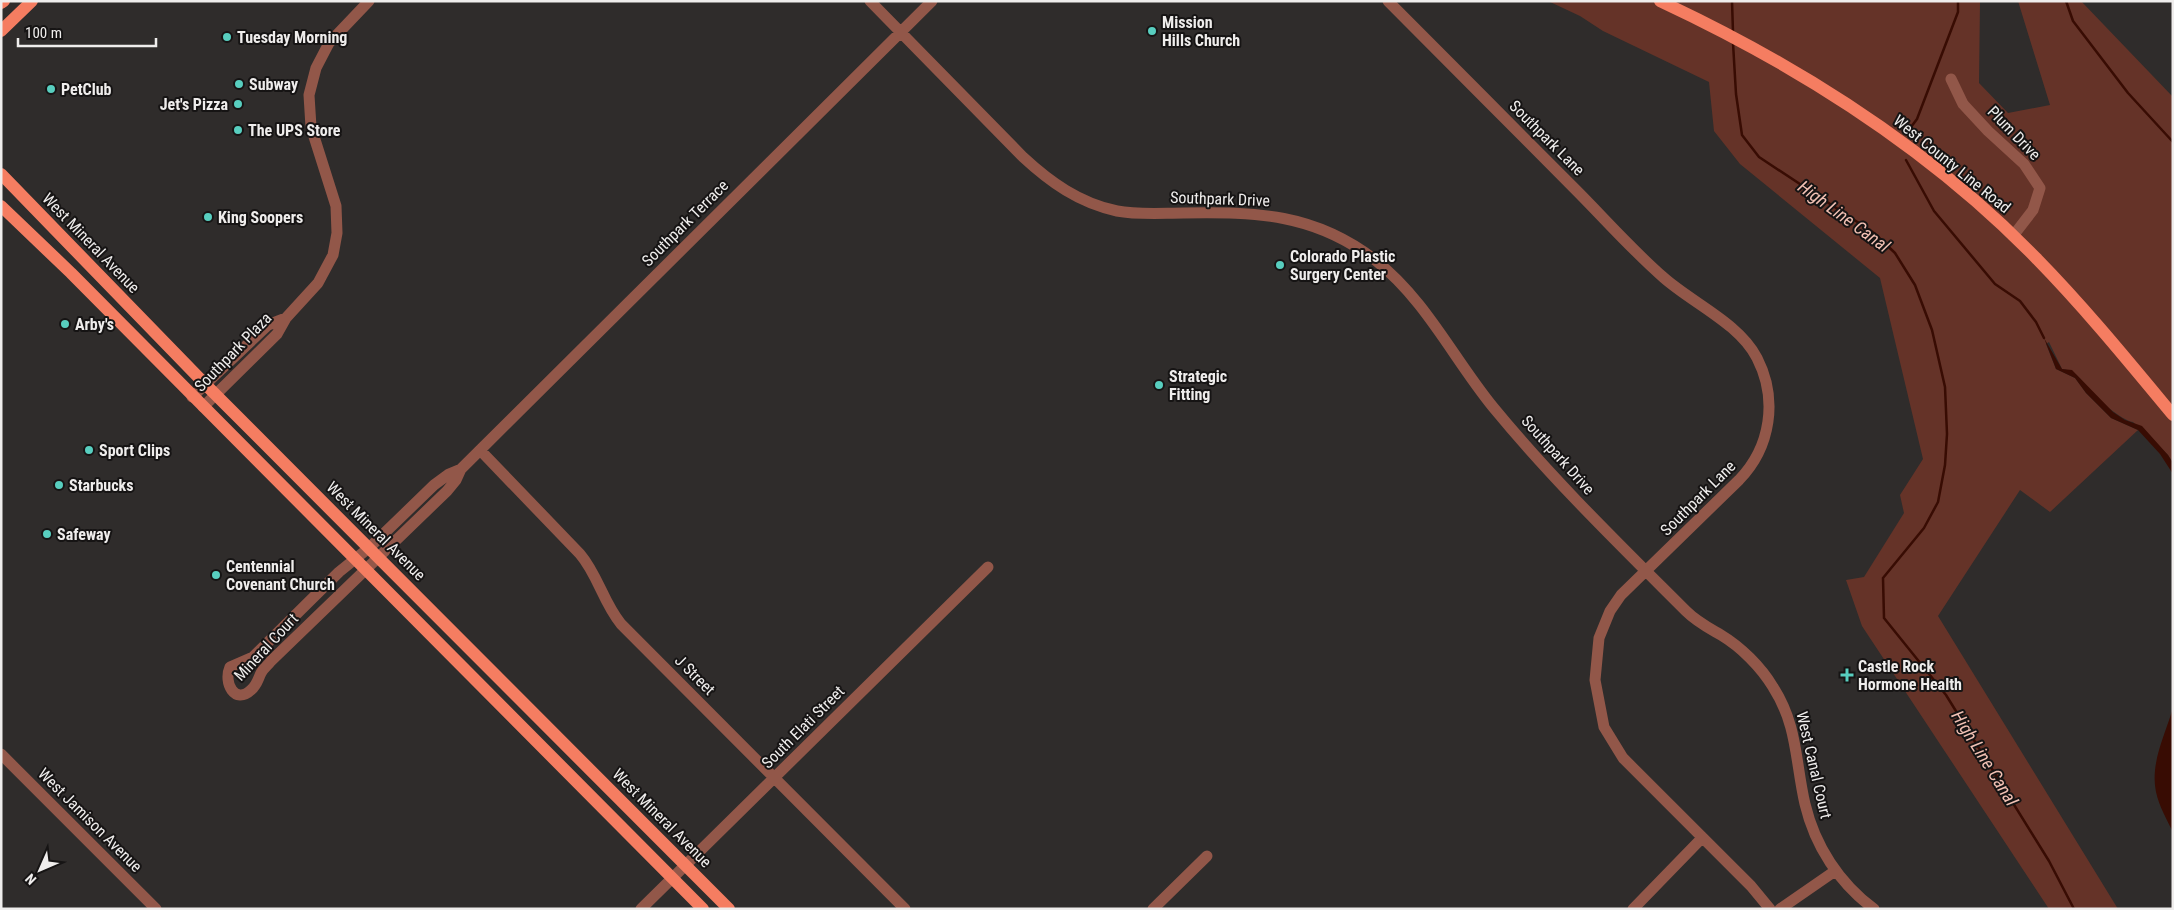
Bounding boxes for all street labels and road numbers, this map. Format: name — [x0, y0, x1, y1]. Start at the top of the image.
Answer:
street label: Southpark Lane — [1506, 97, 1588, 179]
street label: Plum Drive — [1984, 102, 2044, 164]
street label: West County Line Road — [1890, 111, 2014, 217]
street label: Southpark Terrace — [638, 176, 732, 270]
street label: Southpark Drive — [1170, 188, 1270, 210]
street label: West Mineral Avenue — [38, 189, 144, 297]
street label: Southpark Plaza — [190, 308, 276, 396]
street label: Southpark Drive — [1518, 412, 1598, 498]
street label: Southpark Lane — [1657, 457, 1739, 539]
street label: West Mineral Avenue — [323, 478, 429, 584]
street label: Mineral Court — [230, 609, 302, 685]
street label: J Street — [671, 651, 719, 699]
street label: South Elati Street — [758, 682, 848, 772]
street label: West Canal Court — [1792, 710, 1836, 821]
street label: West Jamison Avenue — [34, 764, 146, 876]
street label: West Mineral Avenue — [609, 765, 715, 871]

